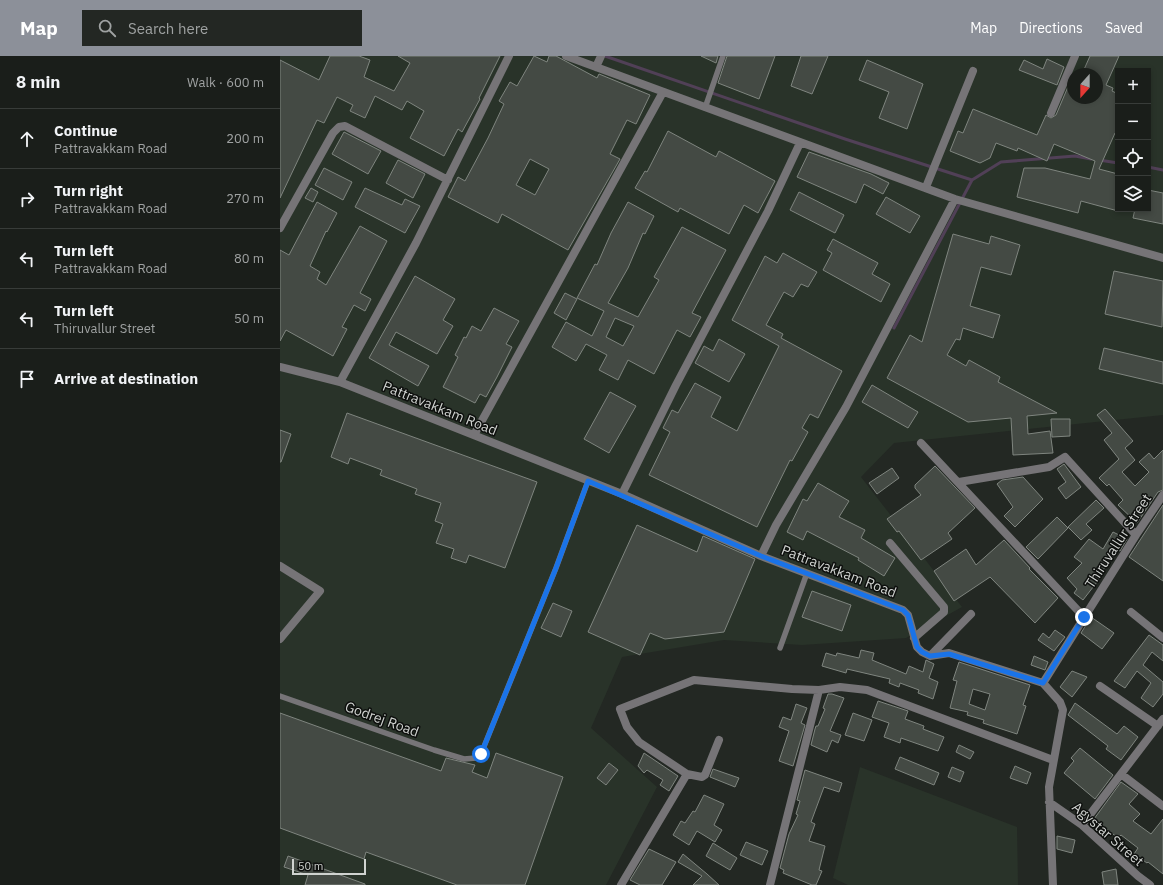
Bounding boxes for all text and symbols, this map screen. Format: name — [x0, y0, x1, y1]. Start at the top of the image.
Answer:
search box — [82, 10, 362, 46]
text: Map — [20, 16, 58, 40]
icon: search — [96, 17, 118, 39]
text: Search here — [128, 19, 208, 38]
text: Map — [970, 19, 997, 37]
text: Directions — [1019, 19, 1083, 37]
text: Saved — [1105, 19, 1143, 37]
north arrow — [1067, 68, 1103, 104]
map controls — [1115, 68, 1151, 212]
button: + — [1115, 68, 1151, 104]
text: 8 min — [16, 71, 60, 93]
text: Walk · 600 m — [187, 74, 264, 91]
button: − — [1115, 104, 1151, 140]
text: Continue — [54, 121, 118, 140]
icon: ahead — [16, 128, 38, 150]
text: 200 m — [226, 130, 264, 147]
text: Pattravakkam Road — [54, 140, 167, 157]
button: locate — [1115, 140, 1151, 176]
button: layers — [1115, 176, 1151, 212]
text: Turn right — [54, 181, 123, 200]
icon: right — [16, 188, 38, 210]
text: 270 m — [226, 190, 264, 207]
text: Pattravakkam Road — [54, 200, 167, 217]
text: Turn left — [54, 241, 114, 260]
icon: left — [16, 248, 38, 270]
text: 80 m — [234, 250, 264, 267]
text: Pattravakkam Road — [54, 260, 167, 277]
text: Turn left — [54, 301, 114, 320]
icon: left — [16, 308, 38, 330]
text: 50 m — [234, 310, 264, 327]
text: Thiruvallur Street — [54, 320, 155, 337]
icon: arrive — [16, 368, 38, 390]
text: Arrive at destination — [54, 369, 198, 388]
street label: Pattravakkam Road — [380, 377, 500, 439]
street label: Thiruvallur Street — [1081, 490, 1155, 592]
street label: Pattravakkam Road — [779, 541, 899, 601]
route end — [1075, 608, 1093, 626]
street label: Godrej Road — [343, 697, 421, 741]
route start — [472, 745, 490, 763]
street label: Agystar Street — [1068, 798, 1148, 870]
scale bar — [292, 857, 366, 876]
text: 50 m — [298, 859, 323, 873]

